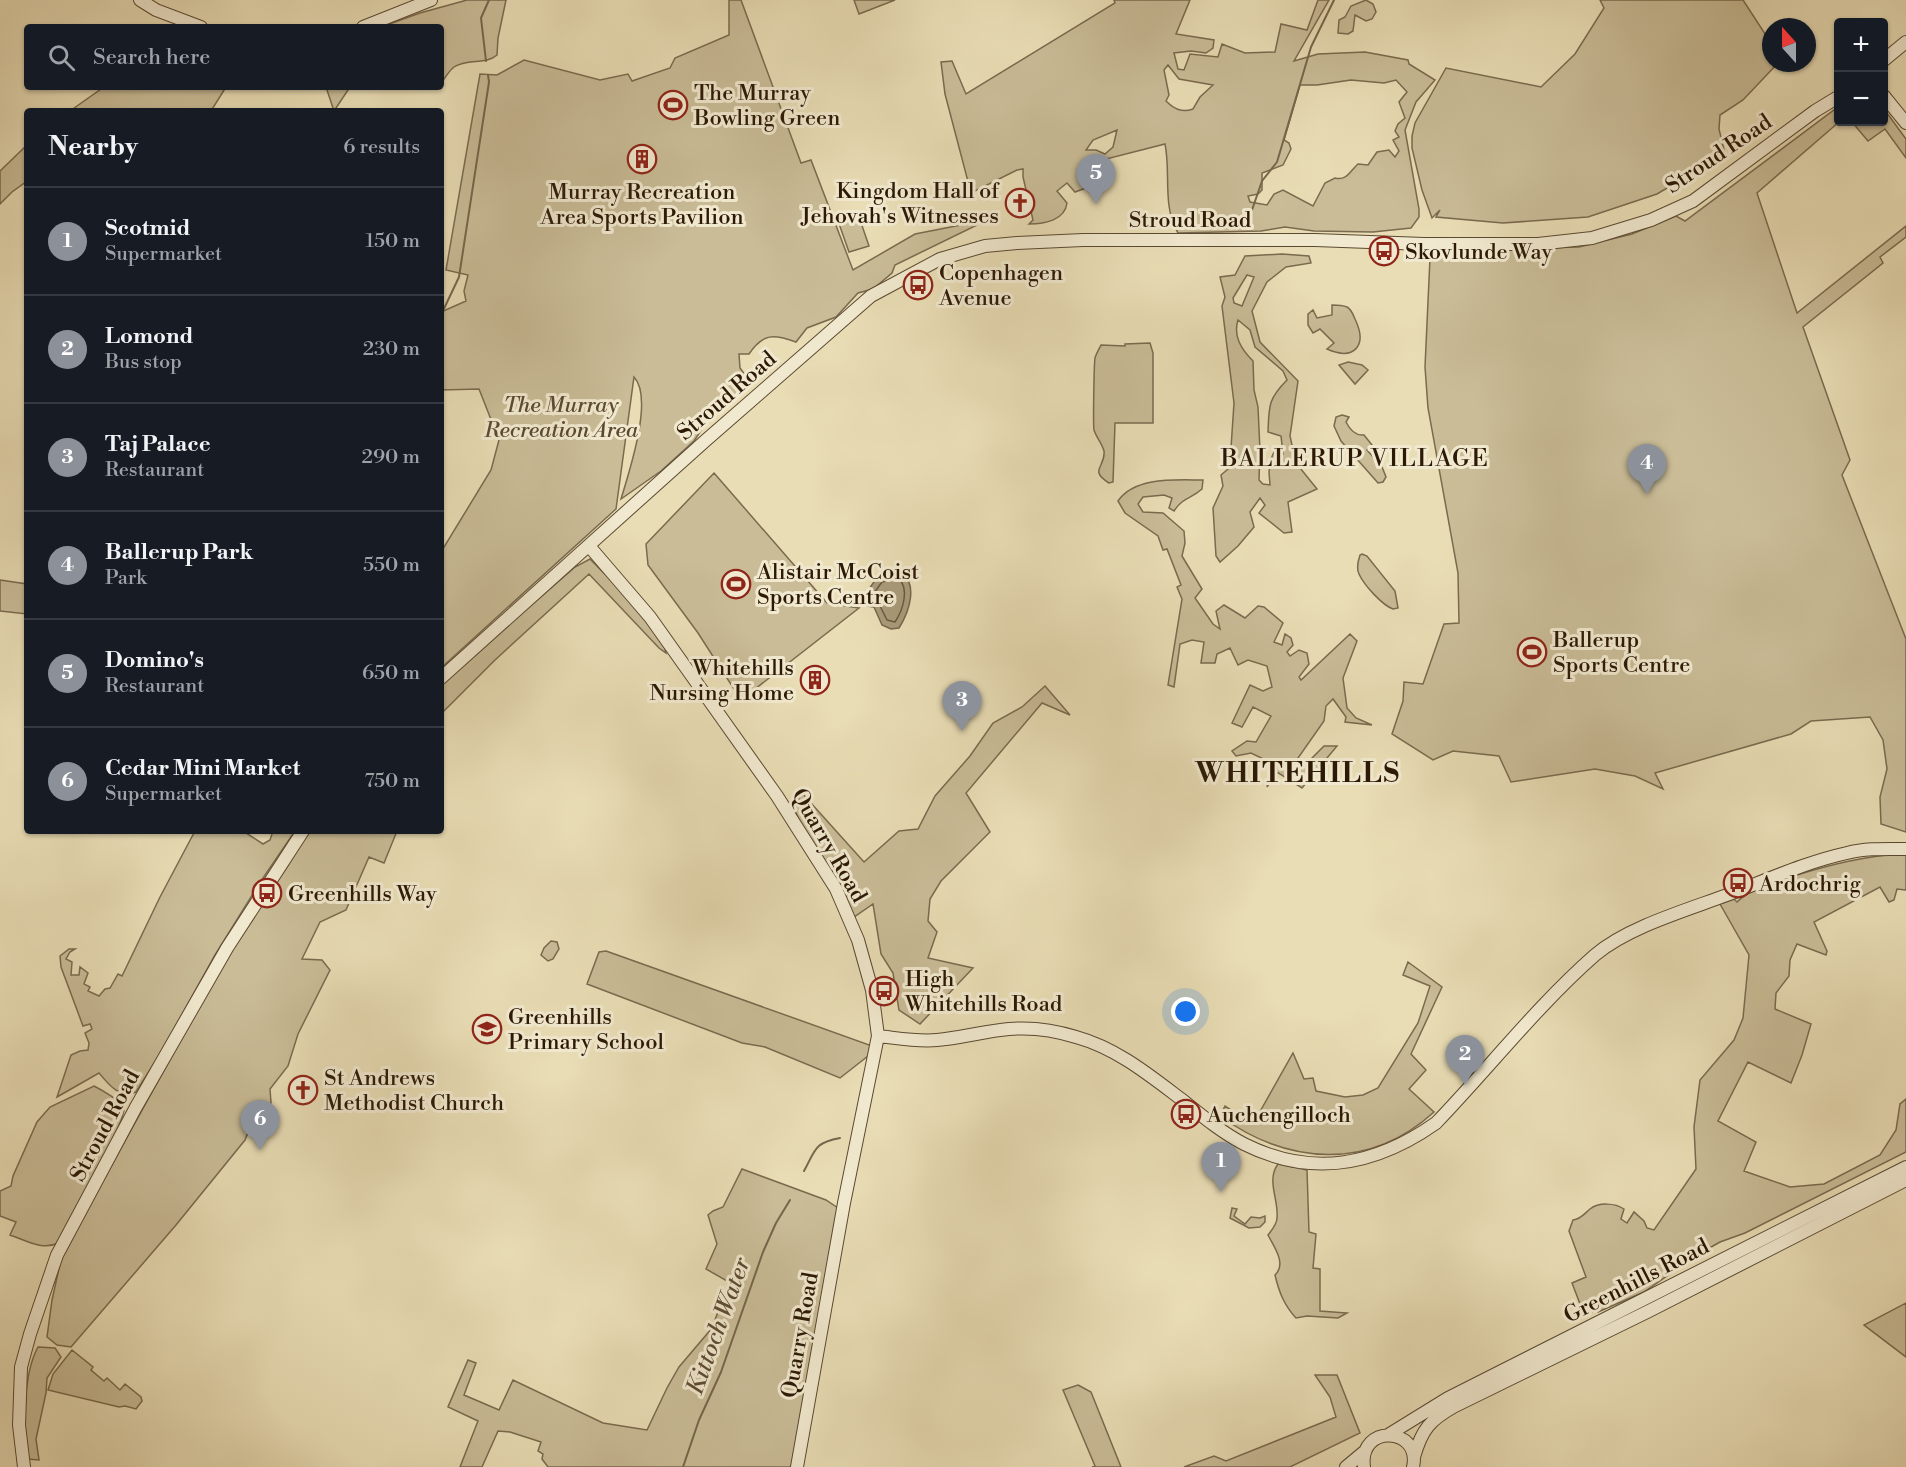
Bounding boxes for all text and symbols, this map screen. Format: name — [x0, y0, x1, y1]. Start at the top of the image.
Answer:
north arrow — [1762, 18, 1816, 72]
map controls — [1834, 18, 1888, 126]
button: + — [1834, 18, 1888, 72]
search box — [24, 24, 444, 90]
icon: search — [45, 41, 78, 74]
text: Search here — [93, 44, 210, 71]
button: − — [1834, 72, 1888, 126]
place label: The Murray Bowling Green — [693, 80, 840, 132]
sports icon: The Murray Bowling Green — [657, 89, 689, 121]
street label: Stroud Road — [1660, 108, 1778, 200]
text: Nearby — [48, 131, 138, 163]
text: 6 results — [343, 135, 420, 160]
building icon: Murray Recreation Area Sports Pavilion — [626, 143, 658, 175]
pin: 5 — [1076, 154, 1116, 204]
place label: Kingdom Hall of Jehovah's Witnesses — [800, 178, 1000, 230]
place label: Murray Recreation Area Sports Pavilion — [539, 179, 744, 231]
church icon: Kingdom Hall of Jehovah's Witnesses — [1004, 187, 1036, 219]
street label: Stroud Road — [1129, 207, 1252, 234]
text: Scotmid — [105, 215, 190, 242]
text: 1 — [63, 229, 72, 254]
text: 150 m — [365, 229, 420, 254]
bus stop icon: Skovlunde Way — [1368, 235, 1400, 267]
place label: Skovlunde Way — [1405, 239, 1553, 266]
text: Supermarket — [105, 242, 222, 267]
place label: Copenhagen Avenue — [938, 260, 1063, 312]
bus stop icon: Copenhagen Avenue — [902, 269, 934, 301]
text: Lomond — [105, 323, 193, 350]
text: 2 — [61, 337, 74, 362]
text: 230 m — [363, 337, 420, 362]
street label: Stroud Road — [672, 345, 782, 447]
text: Bus stop — [105, 350, 182, 375]
park label: The Murray Recreation Area — [483, 392, 639, 444]
text: Taj Palace — [105, 431, 211, 458]
district label: BALLERUP VILLAGE — [1220, 444, 1489, 474]
pin: 4 — [1628, 444, 1666, 494]
text: 3 — [61, 445, 74, 470]
text: 290 m — [362, 445, 420, 470]
text: Restaurant — [105, 458, 204, 483]
text: Ballerup Park — [105, 539, 253, 566]
text: 4 — [61, 553, 74, 578]
text: 550 m — [363, 553, 420, 578]
place label: Alistair McCoist Sports Centre — [756, 559, 919, 611]
text: Park — [105, 566, 147, 591]
sports icon: Alistair McCoist Sports Centre — [720, 568, 752, 600]
place label: Ballerup Sports Centre — [1552, 627, 1690, 679]
sports icon: Ballerup Sports Centre — [1516, 636, 1548, 668]
text: Domino's — [105, 647, 204, 674]
place label: Whitehills Nursing Home — [650, 655, 794, 707]
text: 5 — [61, 661, 74, 686]
text: 650 m — [362, 661, 420, 686]
building icon: Whitehills Nursing Home — [799, 664, 831, 696]
text: Restaurant — [105, 674, 204, 699]
pin: 3 — [942, 682, 982, 731]
text: Cedar Mini Market — [105, 755, 300, 782]
district label: WHITEHILLS — [1194, 756, 1401, 791]
text: 6 — [61, 769, 74, 794]
text: 750 m — [364, 769, 420, 794]
text: Supermarket — [105, 782, 222, 807]
street label: Quarry Road — [785, 784, 872, 908]
bus stop icon: Ardochrig — [1722, 867, 1754, 899]
place label: Ardochrig — [1758, 871, 1862, 898]
bus stop icon: Greenhills Way — [251, 877, 283, 909]
place label: Greenhills Way — [288, 881, 437, 908]
place label: High Whitehills Road — [904, 966, 1063, 1018]
bus stop icon: High Whitehills Road — [868, 975, 900, 1007]
your location — [1171, 997, 1200, 1026]
place label: Greenhills Primary School — [508, 1004, 665, 1056]
school or university icon: Greenhills Primary School — [471, 1013, 503, 1045]
pin: 2 — [1446, 1036, 1484, 1085]
street label: Stroud Road — [65, 1065, 146, 1186]
place label: St Andrews Methodist Church — [324, 1065, 504, 1117]
church icon: St Andrews Methodist Church — [287, 1074, 319, 1106]
bus stop icon: Auchengilloch — [1170, 1098, 1202, 1130]
pin: 6 — [240, 1100, 280, 1150]
place label: Auchengilloch — [1206, 1102, 1351, 1129]
pin: 1 — [1202, 1142, 1240, 1192]
street label: Greenhills Road — [1560, 1233, 1714, 1330]
water label: Kittoch Water — [680, 1253, 758, 1399]
street label: Quarry Road — [776, 1270, 825, 1400]

